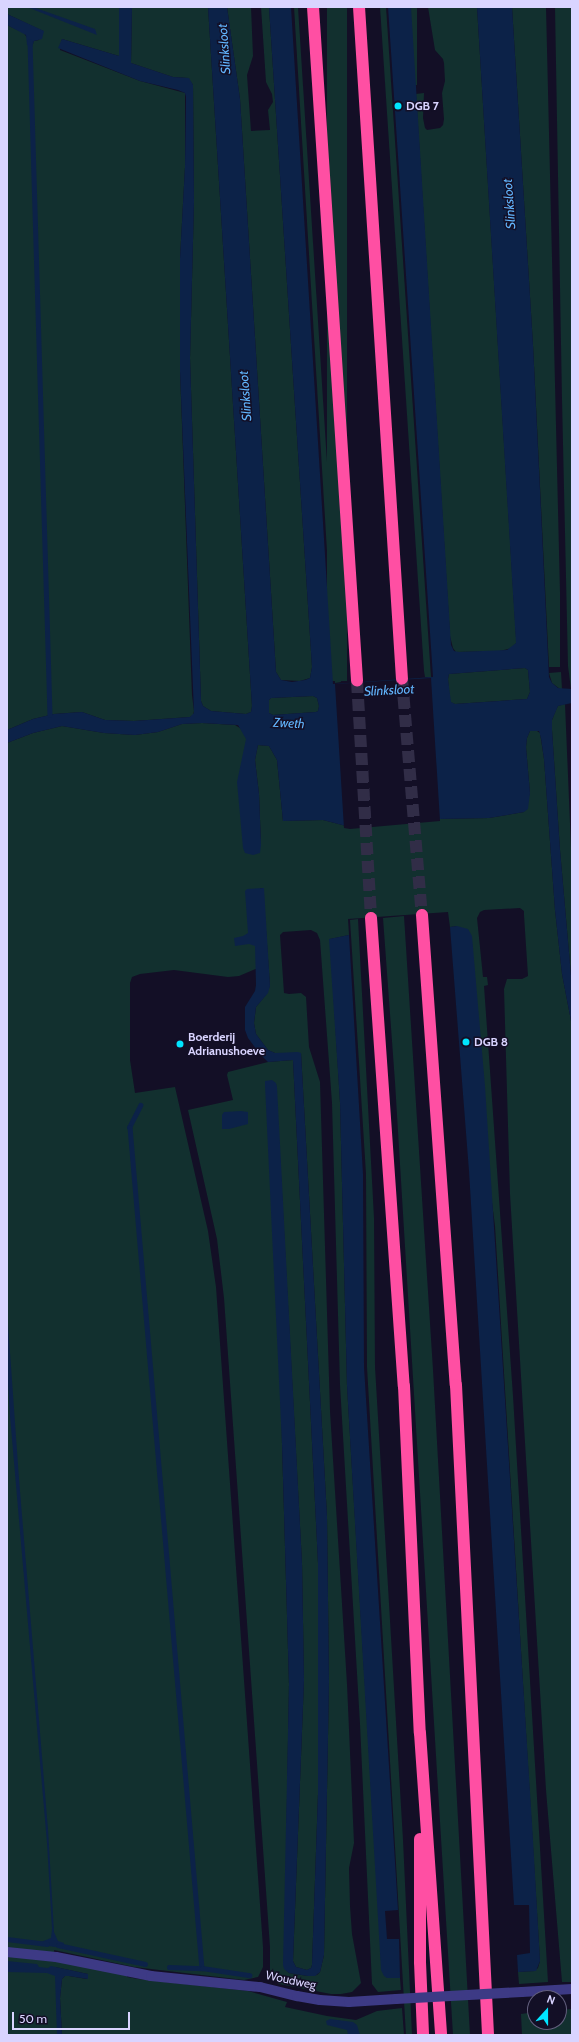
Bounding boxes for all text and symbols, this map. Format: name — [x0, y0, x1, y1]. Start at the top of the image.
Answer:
water label: Slinksloot — [214, 23, 234, 75]
place label: DGB 7 — [406, 99, 439, 113]
marker: DGB 7 — [393, 101, 403, 111]
water label: Slinksloot — [499, 178, 519, 230]
water label: Slinksloot — [235, 370, 255, 422]
water label: Slinksloot — [363, 681, 415, 699]
water label: Zweth — [273, 714, 305, 732]
place label: Boerderij Adrianushoeve — [188, 1030, 265, 1058]
place label: DGB 8 — [474, 1035, 508, 1049]
marker: DGB 8 — [461, 1037, 471, 1047]
marker: Boerderij Adrianushoeve — [175, 1039, 185, 1049]
street label: Woudweg — [264, 1968, 318, 1992]
north arrow — [527, 1990, 567, 2030]
text: N — [545, 1992, 557, 2008]
scale bar — [14, 2004, 132, 2030]
text: 50 m — [19, 2011, 47, 2026]

